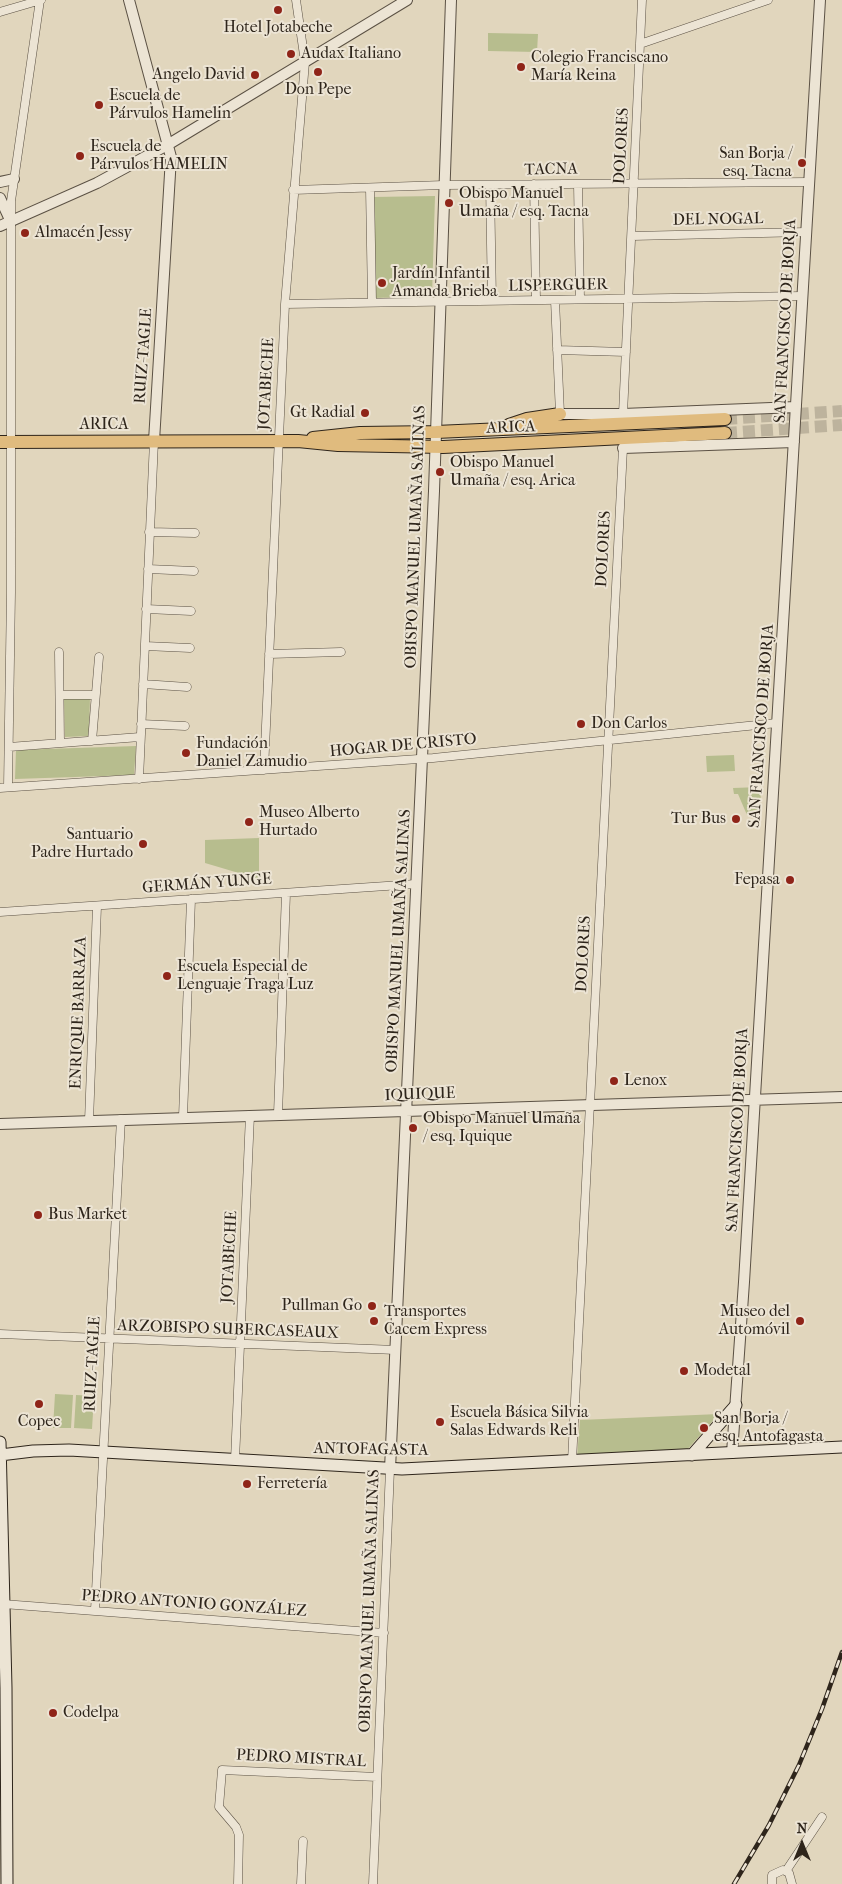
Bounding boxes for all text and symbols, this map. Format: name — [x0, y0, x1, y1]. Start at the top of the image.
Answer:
marker: Hotel Jotabeche — [272, 4, 284, 16]
place label: Hotel Jotabeche — [224, 18, 332, 38]
place label: Audax Italiano — [301, 44, 401, 64]
marker: Audax Italiano — [285, 48, 297, 60]
place label: Colegio Franciscano María Reina — [531, 48, 668, 86]
marker: Colegio Franciscano María Reina — [515, 61, 527, 73]
place label: Angelo David — [152, 65, 245, 85]
marker: Don Pepe — [312, 66, 324, 78]
marker: Angelo David — [249, 69, 261, 81]
place label: Don Pepe — [285, 80, 351, 100]
place label: Escuela de Párvulos Hamelin — [109, 86, 231, 124]
marker: Escuela de Párvulos Hamelin — [93, 99, 105, 111]
street label: DOLORES — [610, 107, 634, 185]
place label: Escuela de Párvulos HAMELIN — [90, 137, 228, 175]
place label: San Borja / esq. Tacna — [719, 144, 792, 182]
marker: Escuela de Párvulos HAMELIN — [74, 150, 86, 162]
marker: San Borja / esq. Tacna — [796, 157, 808, 169]
street label: TACNA — [524, 160, 578, 180]
place label: Obispo Manuel Umaña / esq. Tacna — [459, 184, 589, 222]
marker: Obispo Manuel Umaña / esq. Tacna — [443, 197, 455, 209]
street label: DEL NOGAL — [672, 210, 764, 230]
street label: SAN FRANCISCO DE BORJA — [771, 218, 801, 424]
place label: Almacén Jessy — [35, 223, 132, 243]
marker: Almacén Jessy — [19, 227, 31, 239]
place label: Jardín Infantil Amanda Brieba — [392, 264, 497, 302]
street label: LISPERGUER — [508, 276, 608, 296]
marker: Jardín Infantil Amanda Brieba — [376, 277, 388, 289]
street label: RUIZ-TAGLE — [131, 308, 157, 404]
street label: JOTABECHE — [255, 337, 279, 431]
place label: Gt Radial — [290, 403, 355, 423]
street label: OBISPO MANUEL UMAÑA SALINAS — [402, 405, 430, 669]
marker: Gt Radial — [359, 407, 371, 419]
street label: ARICA — [79, 415, 129, 435]
street label: ARICA — [486, 418, 536, 438]
place label: Obispo Manuel Umaña / esq. Arica — [450, 453, 575, 491]
marker: Obispo Manuel Umaña / esq. Arica — [434, 466, 446, 478]
street label: DOLORES — [592, 510, 616, 588]
street label: SAN FRANCISCO DE BORJA — [745, 623, 779, 829]
place label: Don Carlos — [591, 714, 667, 734]
marker: Don Carlos — [575, 718, 587, 730]
street label: HOGAR DE CRISTO — [329, 730, 477, 762]
place label: Fundación Daniel Zamudio — [196, 734, 307, 772]
marker: Fundación Daniel Zamudio — [180, 747, 192, 759]
place label: Museo Alberto Hurtado — [259, 803, 360, 841]
street label: OBISPO MANUEL UMAÑA SALINAS — [383, 809, 415, 1073]
place label: Tur Bus — [671, 809, 726, 829]
marker: Tur Bus — [730, 813, 742, 825]
marker: Museo Alberto Hurtado — [243, 816, 255, 828]
place label: Santuario Padre Hurtado — [31, 825, 133, 863]
marker: Santuario Padre Hurtado — [137, 838, 149, 850]
street label: GERMÁN YUNGE — [142, 870, 272, 898]
place label: Fepasa — [734, 870, 780, 890]
marker: Fepasa — [784, 874, 796, 886]
street label: DOLORES — [572, 915, 596, 993]
street label: ENRIQUE BARRAZA — [67, 936, 91, 1090]
place label: Escuela Especial de Lenguaje Traga Luz — [177, 957, 314, 995]
marker: Escuela Especial de Lenguaje Traga Luz — [161, 970, 173, 982]
street label: SAN FRANCISCO DE BORJA — [723, 1027, 753, 1233]
place label: Lenox — [624, 1071, 667, 1091]
marker: Lenox — [608, 1075, 620, 1087]
street label: IQUIQUE — [384, 1084, 456, 1106]
place label: Obispo Manuel Umaña / esq. Iquique — [423, 1109, 580, 1147]
marker: Obispo Manuel Umaña / esq. Iquique — [407, 1122, 419, 1134]
place label: Bus Market — [48, 1205, 127, 1225]
marker: Bus Market — [32, 1209, 44, 1221]
street label: JOTABECHE — [218, 1210, 242, 1304]
place label: Pullman Go — [282, 1296, 362, 1316]
marker: Pullman Go — [366, 1300, 378, 1312]
place label: Transportes Cacem Express — [384, 1302, 487, 1340]
place label: Museo del Automóvil — [719, 1302, 790, 1340]
marker: Transportes Cacem Express — [368, 1315, 380, 1327]
marker: Museo del Automóvil — [794, 1315, 806, 1327]
street label: RUIZ-TAGLE — [81, 1316, 105, 1412]
street label: ARZOBISPO SUBERCASEAUX — [117, 1317, 339, 1343]
place label: Modetal — [694, 1361, 751, 1381]
marker: Modetal — [678, 1365, 690, 1377]
marker: Copec — [33, 1398, 45, 1410]
place label: Escuela Básica Silvia Salas Edwards Reli — [450, 1403, 588, 1441]
place label: San Borja / esq. Antofagasta — [714, 1409, 824, 1447]
place label: Copec — [18, 1412, 60, 1432]
marker: Escuela Básica Silvia Salas Edwards Reli — [434, 1416, 446, 1428]
marker: San Borja / esq. Antofagasta — [698, 1422, 710, 1434]
street label: ANTOFAGASTA — [313, 1439, 429, 1461]
street label: OBISPO MANUEL UMAÑA SALINAS — [356, 1469, 384, 1733]
place label: Ferretería — [257, 1474, 327, 1494]
marker: Ferretería — [241, 1478, 253, 1490]
street label: PEDRO ANTONIO GONZÁLEZ — [81, 1587, 307, 1621]
place label: Codelpa — [63, 1703, 119, 1723]
marker: Codelpa — [47, 1707, 59, 1719]
street label: PEDRO MISTRAL — [236, 1746, 366, 1772]
north arrow — [777, 1819, 827, 1869]
text: N — [797, 1820, 807, 1837]

